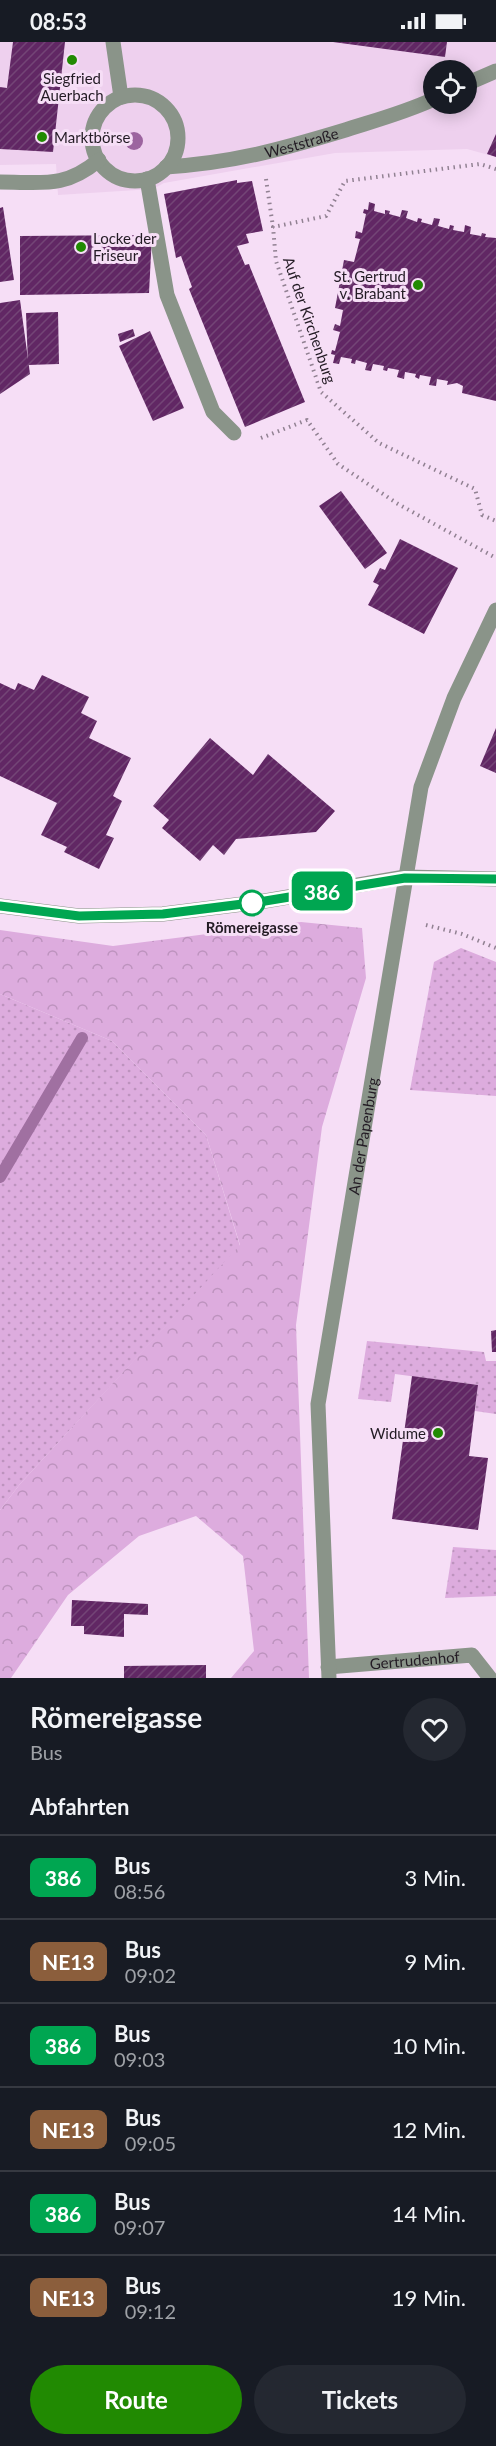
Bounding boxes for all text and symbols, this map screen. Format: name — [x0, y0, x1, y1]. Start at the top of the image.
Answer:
text: 08:53 — [30, 8, 87, 35]
marker: Siegfried Auerbach — [65, 53, 79, 67]
map controls — [423, 60, 477, 114]
button: locate — [423, 60, 477, 114]
place label: Siegfried Auerbach — [40, 69, 104, 104]
street label: Weststraße — [263, 124, 340, 161]
place label: Marktbörse — [54, 128, 130, 146]
marker: Marktbörse — [35, 130, 49, 144]
place label: Locke der Friseur — [93, 229, 157, 264]
marker: Locke der Friseur — [74, 240, 88, 254]
street label: Auf der Kirchenburg — [280, 254, 340, 386]
place label: St. Gertrud v. Brabant — [334, 267, 407, 302]
marker: St. Gertrud v. Brabant — [411, 278, 425, 292]
line badge: 386 — [288, 872, 356, 910]
text: 386 — [304, 879, 340, 904]
marker: Römereigasse — [239, 890, 265, 916]
place label: Römereigasse — [206, 918, 298, 936]
street label: An der Papenburg — [344, 1076, 381, 1196]
place label: Widume — [370, 1424, 426, 1442]
marker: Widume — [431, 1426, 445, 1440]
street label: Gertrudenhof — [369, 1647, 461, 1672]
button: heart — [403, 1698, 466, 1761]
text: Römereigasse — [30, 1700, 202, 1734]
text: Bus — [30, 1740, 63, 1764]
text: Abfahrten — [30, 1793, 129, 1820]
text: Bus — [114, 1852, 150, 1879]
text: 3 Min. — [405, 1864, 466, 1891]
text: 386 — [45, 1865, 81, 1890]
text: 08:56 — [114, 1879, 165, 1903]
text: Bus — [125, 1936, 161, 1963]
text: 9 Min. — [405, 1948, 466, 1975]
text: NE13 — [42, 1949, 95, 1974]
text: 09:02 — [125, 1963, 176, 1987]
text: Bus — [114, 2020, 150, 2047]
text: 10 Min. — [392, 2032, 466, 2059]
text: 386 — [45, 2033, 81, 2058]
text: 09:03 — [114, 2047, 165, 2071]
text: Bus — [125, 2104, 161, 2131]
text: 12 Min. — [392, 2116, 466, 2143]
text: NE13 — [42, 2117, 95, 2142]
text: 09:05 — [125, 2131, 176, 2155]
text: Bus — [114, 2188, 150, 2215]
text: 14 Min. — [392, 2200, 466, 2227]
text: 386 — [45, 2201, 81, 2226]
text: 09:07 — [114, 2215, 165, 2239]
text: Bus — [125, 2272, 161, 2299]
text: 19 Min. — [392, 2284, 466, 2311]
text: NE13 — [42, 2285, 95, 2310]
text: 09:12 — [125, 2299, 176, 2323]
button: Route — [30, 2365, 242, 2434]
button: Tickets — [254, 2365, 466, 2434]

